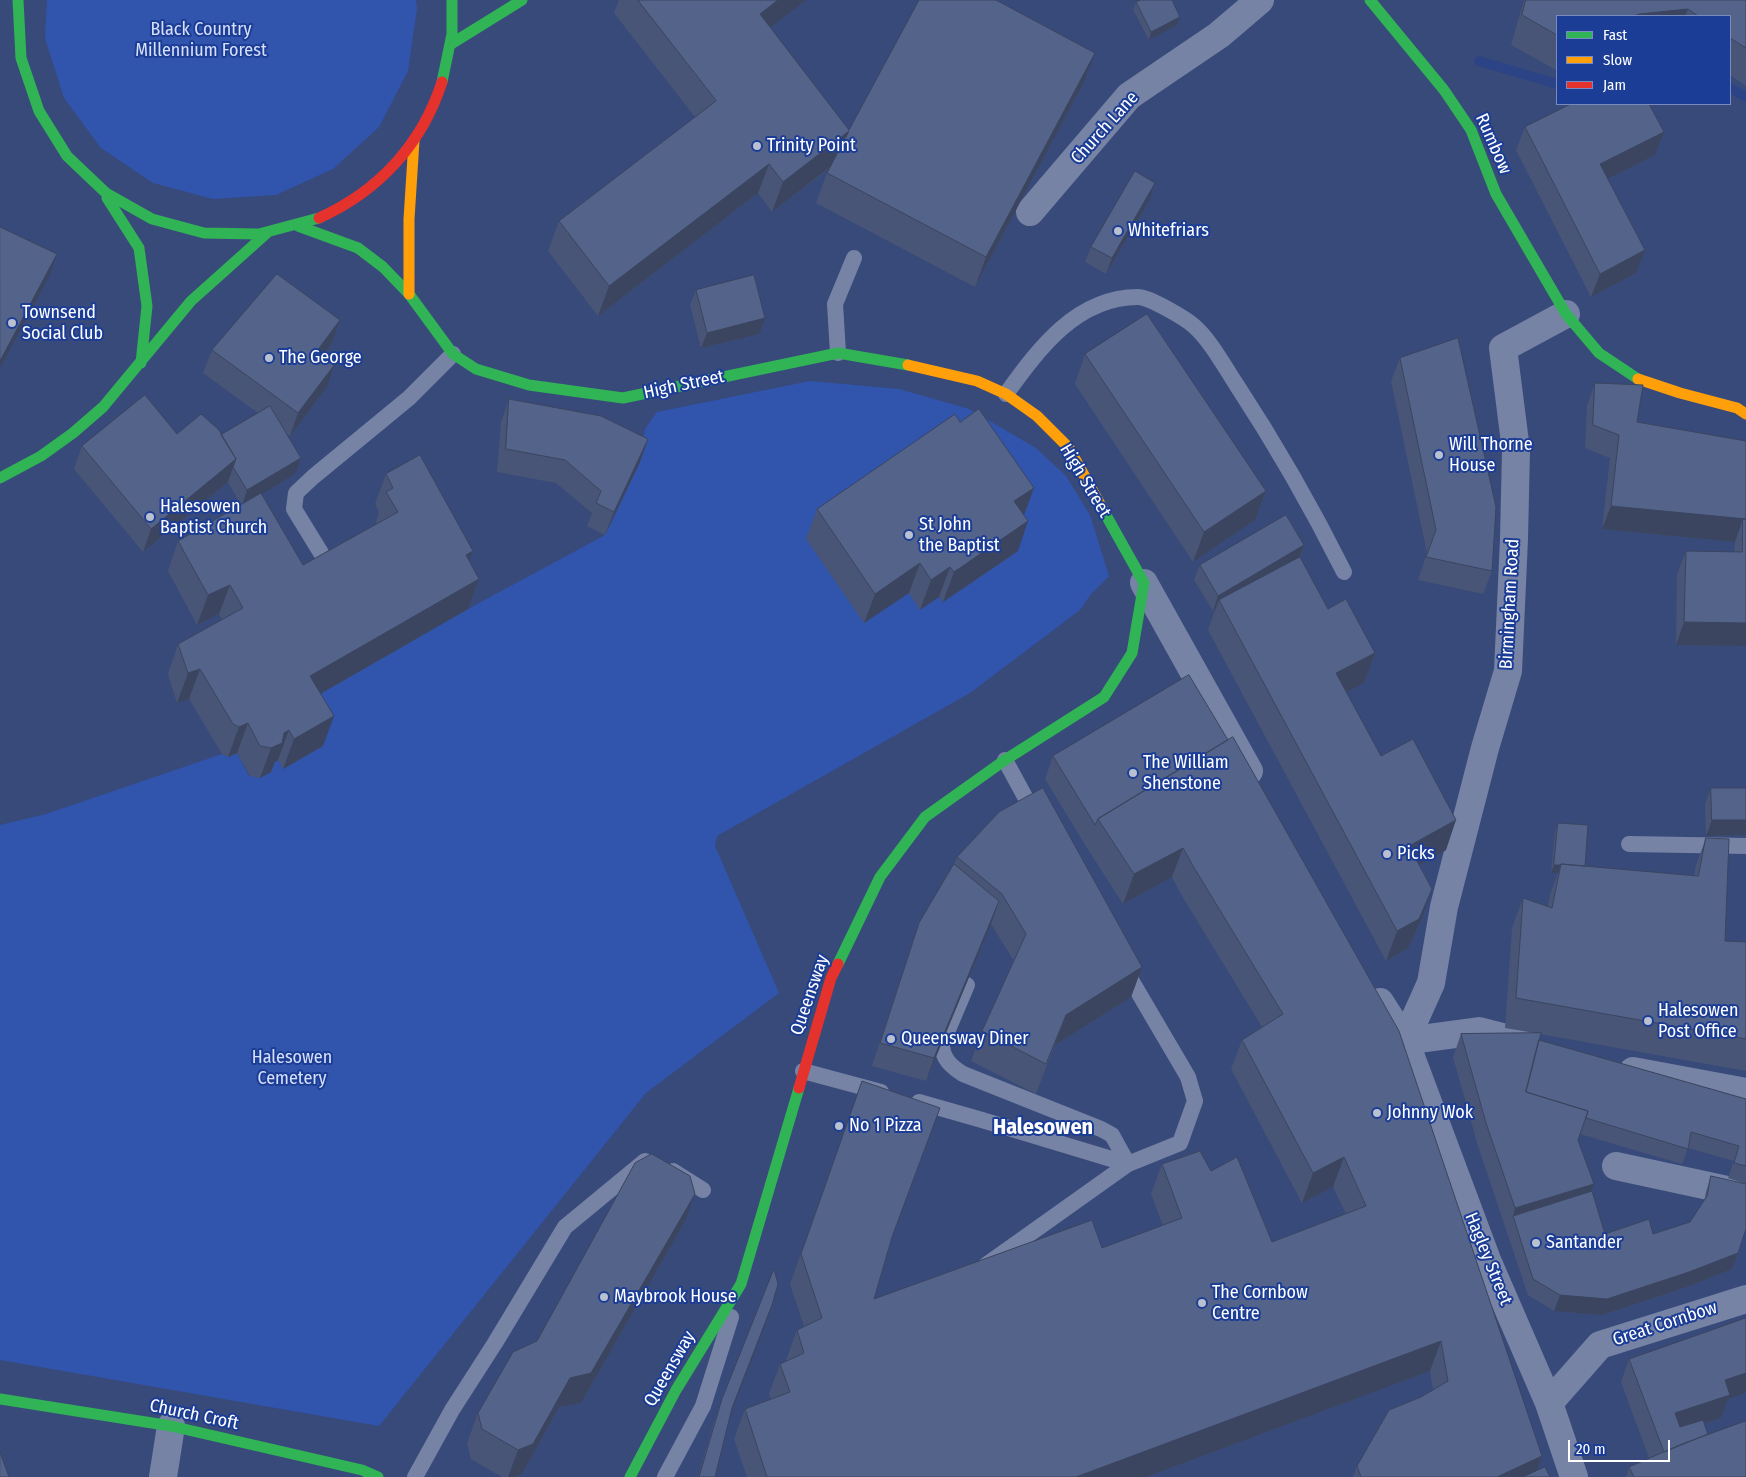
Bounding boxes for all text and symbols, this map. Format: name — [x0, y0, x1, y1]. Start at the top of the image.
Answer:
legend — [1556, 15, 1731, 105]
park label: Black Country Millennium Forest — [135, 19, 267, 62]
text: Fast — [1603, 26, 1627, 44]
text: Slow — [1603, 51, 1632, 69]
text: Jam — [1603, 76, 1626, 94]
street label: Church Lane — [1067, 87, 1143, 169]
street label: Rumbow — [1470, 110, 1516, 178]
place label: Trinity Point — [767, 135, 856, 157]
marker: Trinity Point — [751, 140, 763, 152]
place label: Whitefriars — [1128, 220, 1209, 242]
marker: Whitefriars — [1112, 225, 1124, 237]
place label: Townsend Social Club — [22, 302, 103, 344]
marker: Townsend Social Club — [6, 317, 18, 329]
place label: The George — [279, 347, 362, 369]
marker: The George — [263, 352, 275, 364]
street label: High Street — [642, 366, 726, 404]
place label: Will Thorne House — [1449, 434, 1533, 476]
street label: High Street — [1055, 440, 1115, 522]
marker: Will Thorne House — [1433, 449, 1445, 461]
place label: Halesowen Baptist Church — [160, 496, 267, 538]
marker: Halesowen Baptist Church — [144, 511, 156, 523]
place label: St John the Baptist — [919, 514, 1000, 556]
marker: St John the Baptist — [903, 529, 915, 541]
street label: Birmingham Road — [1496, 538, 1524, 670]
place label: The William Shenstone — [1143, 752, 1229, 794]
marker: The William Shenstone — [1127, 767, 1139, 779]
place label: Picks — [1397, 843, 1435, 865]
marker: Picks — [1381, 848, 1393, 860]
street label: Queensway — [786, 952, 834, 1038]
place label: Halesowen Post Office — [1658, 1000, 1738, 1042]
marker: Halesowen Post Office — [1642, 1015, 1654, 1027]
place label: Queensway Diner — [901, 1028, 1029, 1050]
marker: Queensway Diner — [885, 1033, 897, 1045]
park label: Halesowen Cemetery — [252, 1047, 332, 1090]
place label: Johnny Wok — [1387, 1102, 1473, 1124]
marker: Johnny Wok — [1371, 1107, 1383, 1119]
place label: No 1 Pizza — [849, 1115, 922, 1137]
district label: Halesowen — [993, 1115, 1093, 1141]
marker: No 1 Pizza — [833, 1120, 845, 1132]
street label: Hagley Street — [1460, 1210, 1516, 1308]
place label: Santander — [1546, 1232, 1622, 1254]
marker: Santander — [1530, 1237, 1542, 1249]
place label: The Cornbow Centre — [1212, 1282, 1308, 1325]
place label: Maybrook House — [614, 1286, 737, 1308]
marker: Maybrook House — [598, 1291, 610, 1303]
marker: The Cornbow Centre — [1196, 1297, 1208, 1309]
street label: Great Cornbow — [1610, 1297, 1720, 1351]
street label: Queensway — [640, 1327, 700, 1411]
street label: Church Croft — [147, 1395, 241, 1435]
scale bar — [1571, 1430, 1674, 1462]
text: 20 m — [1576, 1440, 1606, 1458]

